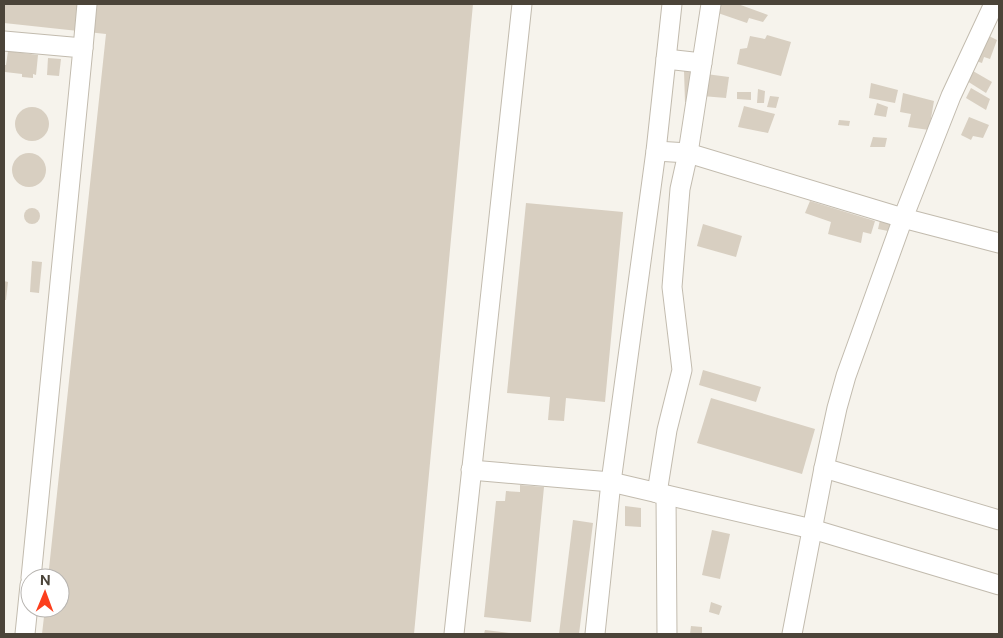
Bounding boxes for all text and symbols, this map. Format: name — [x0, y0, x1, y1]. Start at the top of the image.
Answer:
north arrow — [20, 568, 70, 618]
text: N — [40, 572, 51, 588]

